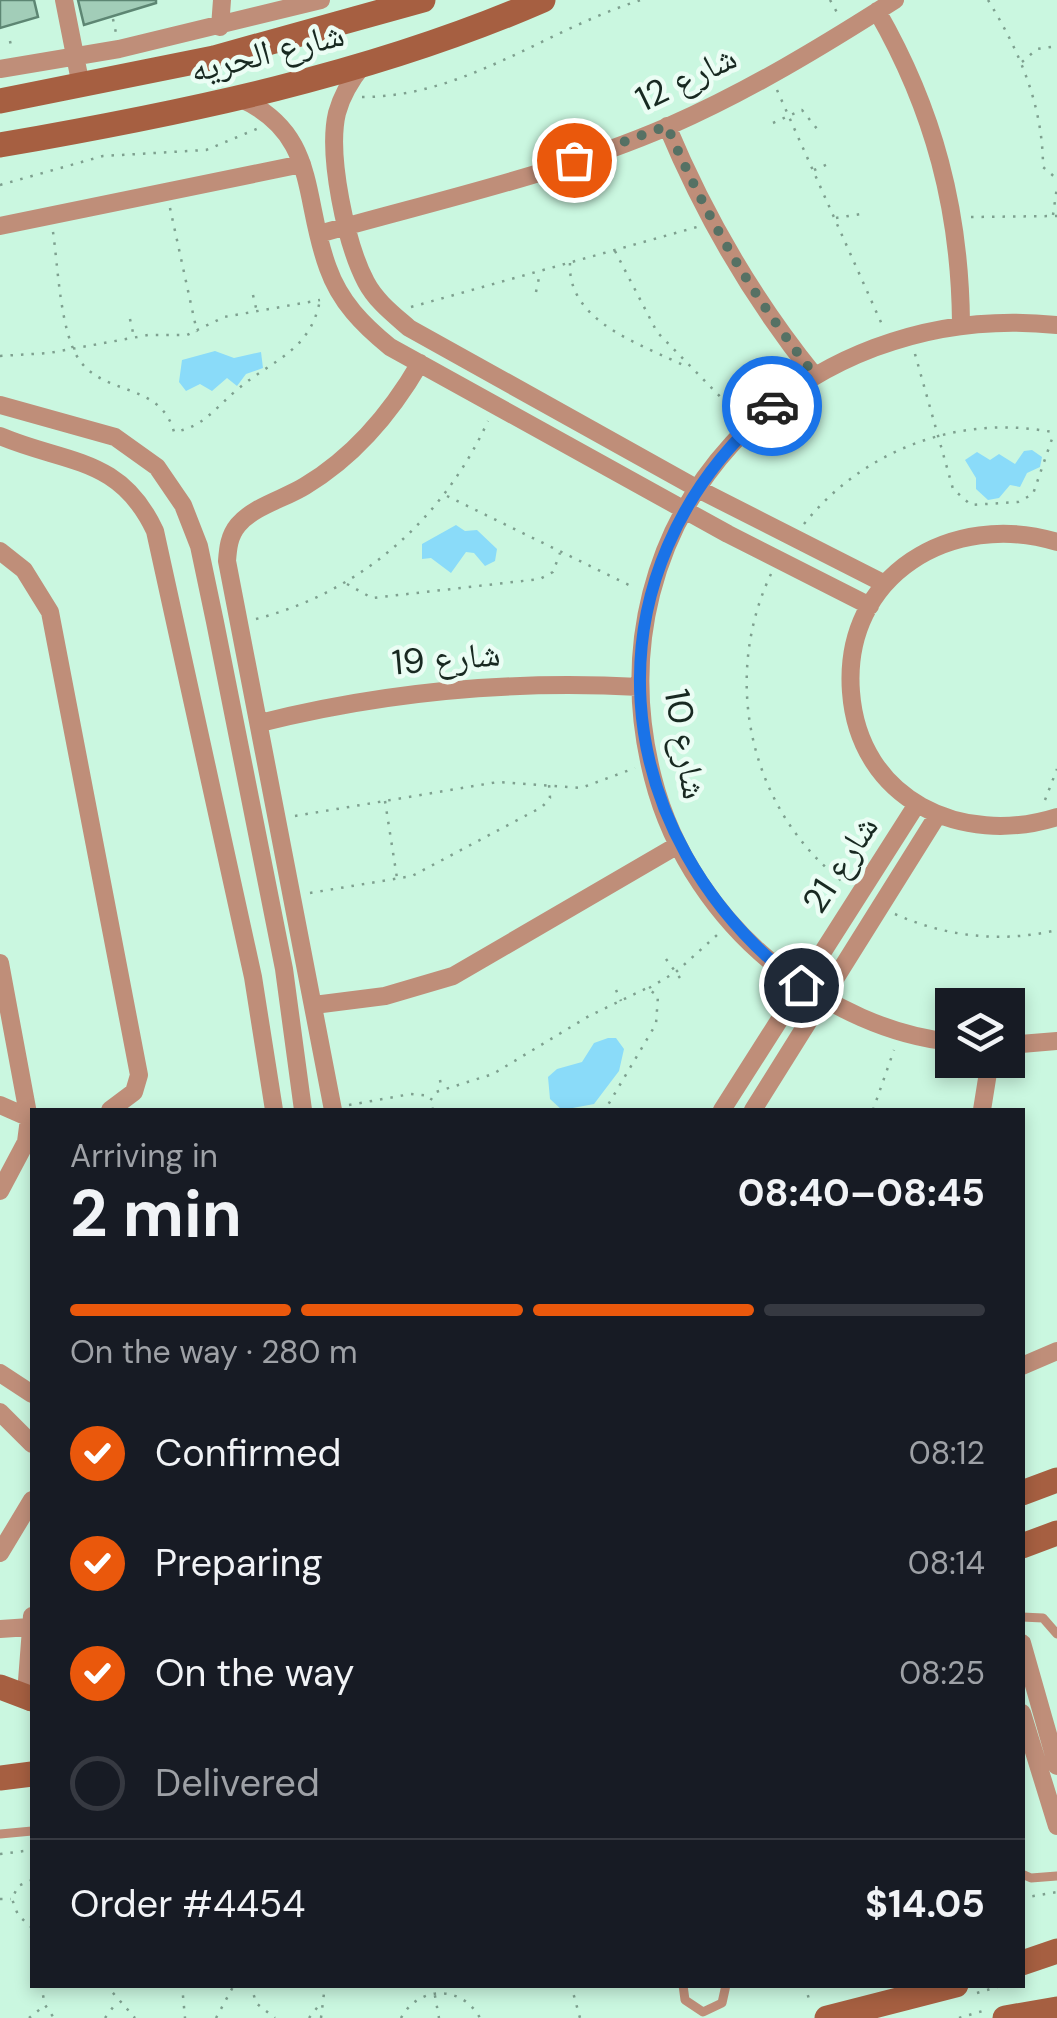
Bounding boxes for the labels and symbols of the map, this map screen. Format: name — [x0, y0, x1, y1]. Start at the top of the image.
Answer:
street label: شارع الحريه — [185, 11, 349, 93]
street label: شارع 12 — [628, 34, 744, 122]
pin — [532, 118, 617, 203]
courier — [722, 356, 822, 456]
street label: شارع 19 — [390, 630, 502, 686]
street label: شارع 10 — [654, 685, 718, 803]
street label: شارع 21 — [792, 807, 888, 921]
pin — [759, 943, 844, 1028]

